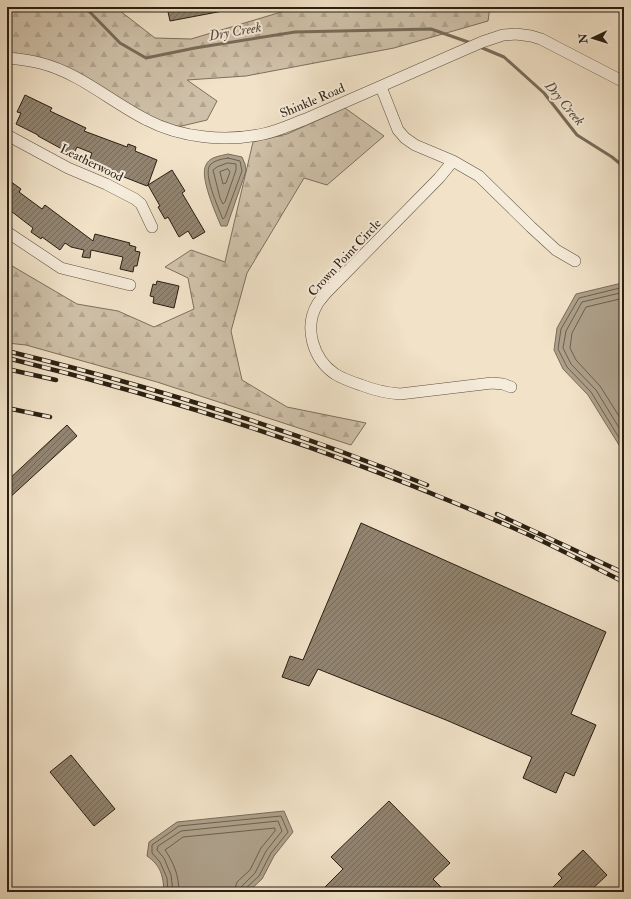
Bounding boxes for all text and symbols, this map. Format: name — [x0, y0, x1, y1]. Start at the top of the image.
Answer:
water label: Dry Creek — [207, 18, 263, 45]
north arrow — [573, 18, 613, 58]
text: N — [577, 32, 590, 45]
water label: Dry Creek — [540, 77, 588, 129]
street label: Shinkle Road — [277, 80, 348, 122]
street label: Leatherwood — [57, 141, 126, 185]
street label: Crown Point Circle — [305, 215, 385, 300]

